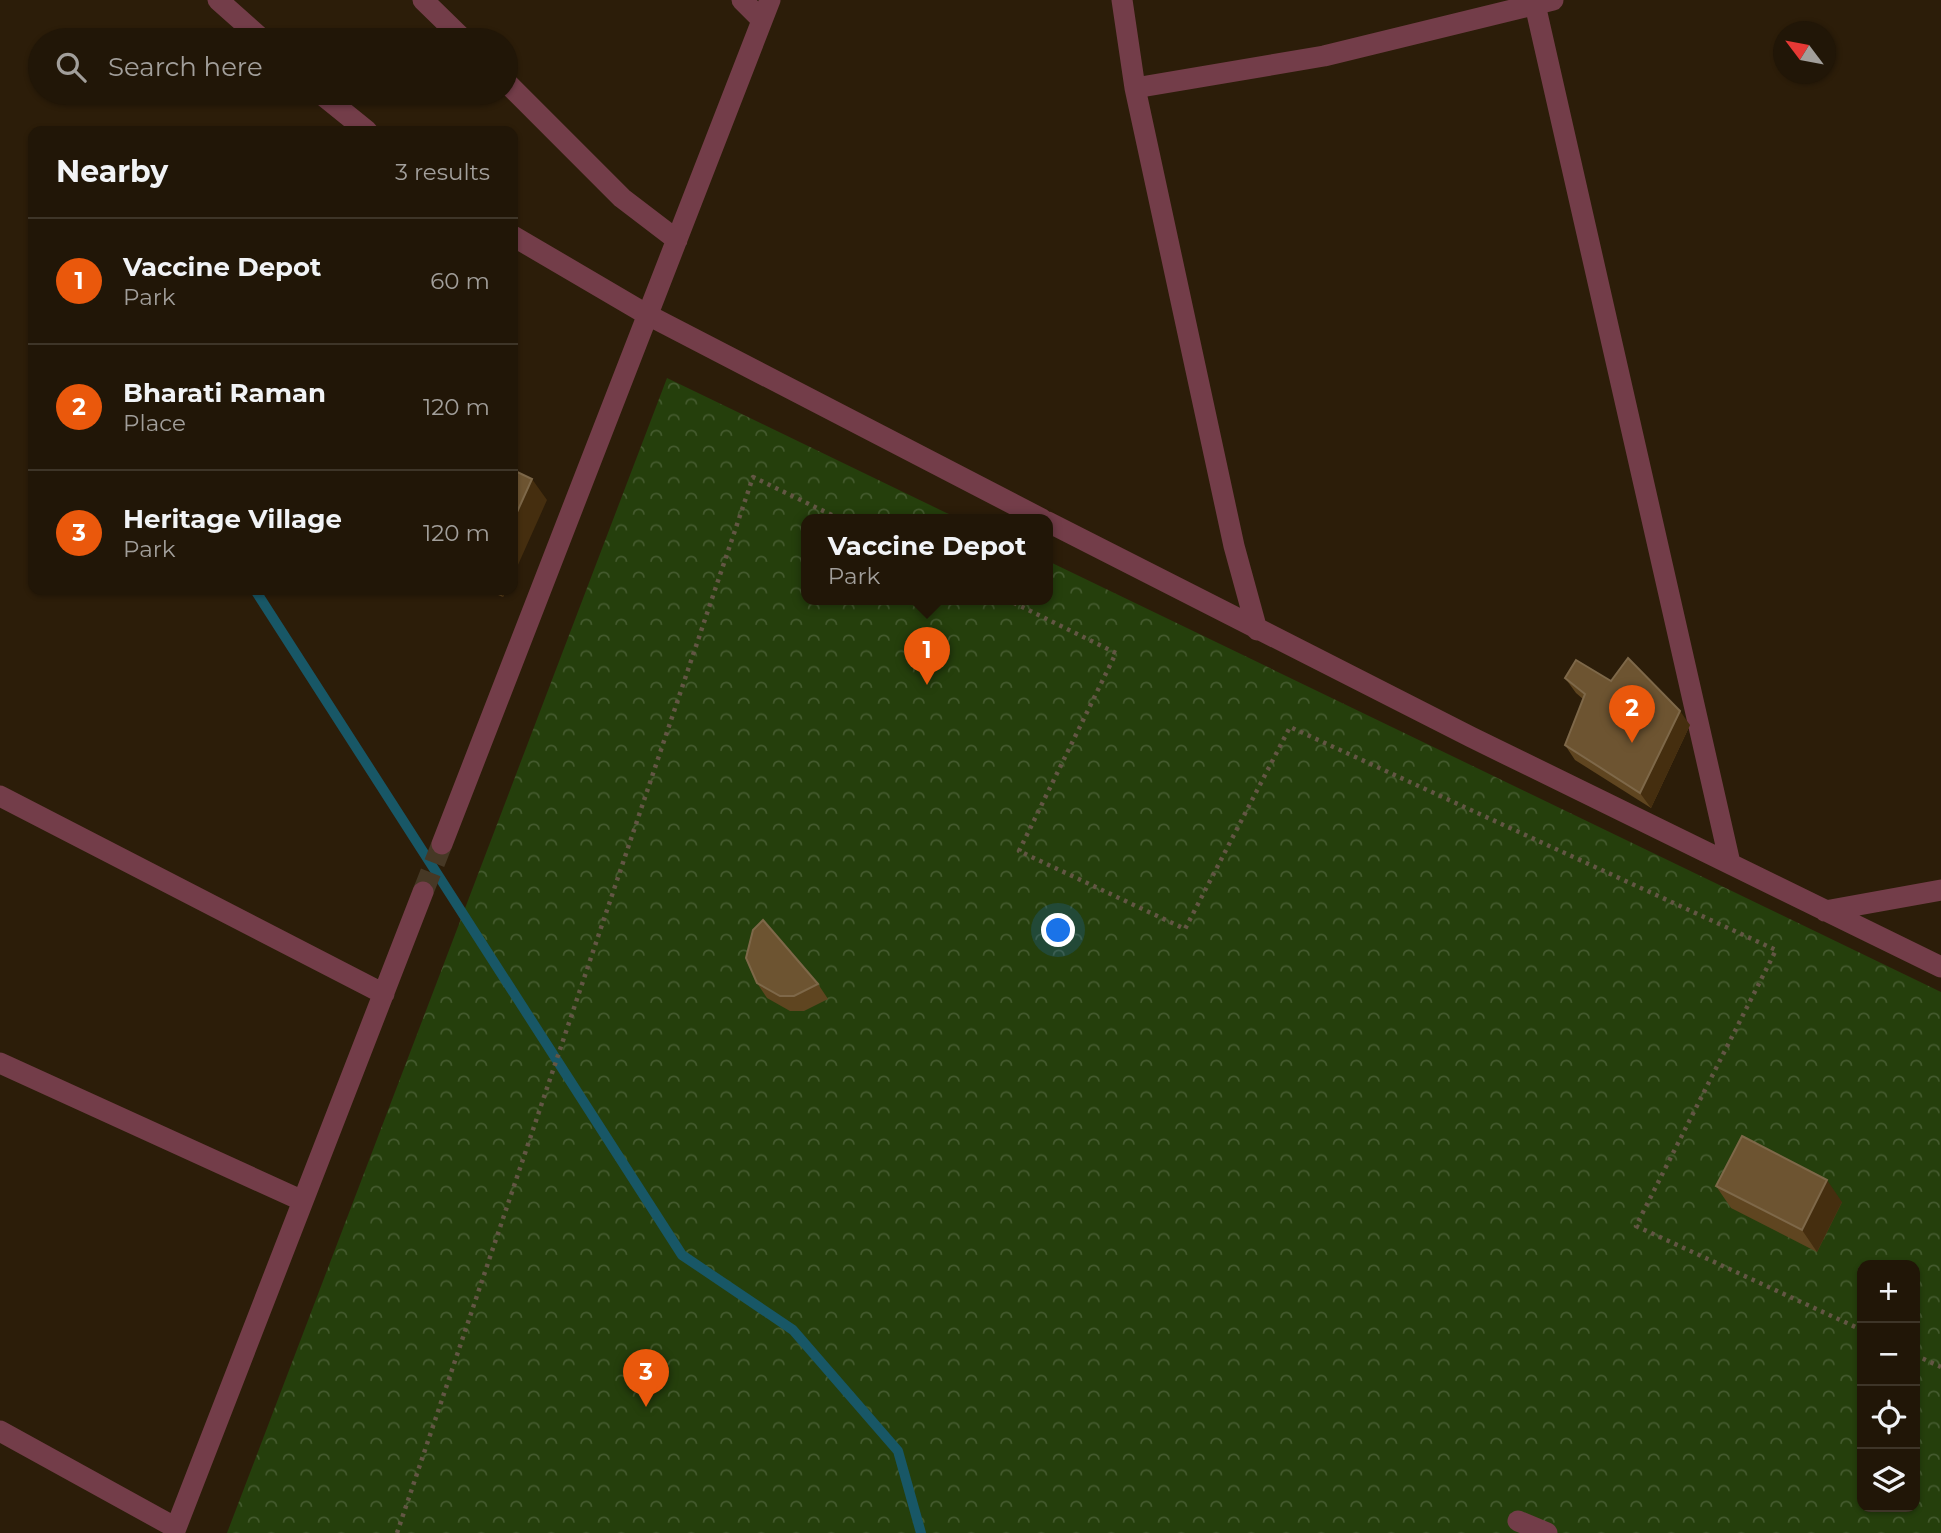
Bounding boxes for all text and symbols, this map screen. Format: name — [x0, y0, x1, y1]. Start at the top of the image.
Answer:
north arrow — [1773, 21, 1836, 84]
search box — [28, 28, 518, 105]
icon: search — [52, 48, 90, 86]
text: Search here — [108, 51, 263, 83]
text: Nearby — [56, 153, 168, 190]
text: 3 results — [395, 158, 490, 186]
text: Vaccine Depot — [123, 251, 321, 283]
text: 1 — [74, 267, 84, 295]
text: 60 m — [430, 267, 490, 295]
text: Park — [123, 283, 176, 311]
text: Bharati Raman — [123, 377, 326, 409]
text: 2 — [72, 393, 86, 421]
text: 120 m — [423, 393, 490, 421]
text: Place — [123, 409, 186, 437]
text: Heritage Village — [123, 503, 342, 535]
popup — [801, 514, 1053, 605]
text: 3 — [72, 519, 86, 547]
text: 120 m — [423, 519, 490, 547]
text: Vaccine Depot — [828, 530, 1026, 562]
text: Park — [123, 535, 176, 563]
text: Park — [828, 562, 880, 590]
pin: 1 — [904, 627, 950, 685]
pin: 2 — [1609, 685, 1655, 743]
your location — [1041, 913, 1075, 947]
map controls — [1857, 1260, 1920, 1512]
button: + — [1857, 1260, 1920, 1323]
button: − — [1857, 1323, 1920, 1386]
pin: 3 — [623, 1349, 669, 1407]
button: locate — [1857, 1386, 1920, 1449]
button: layers — [1857, 1449, 1920, 1512]

